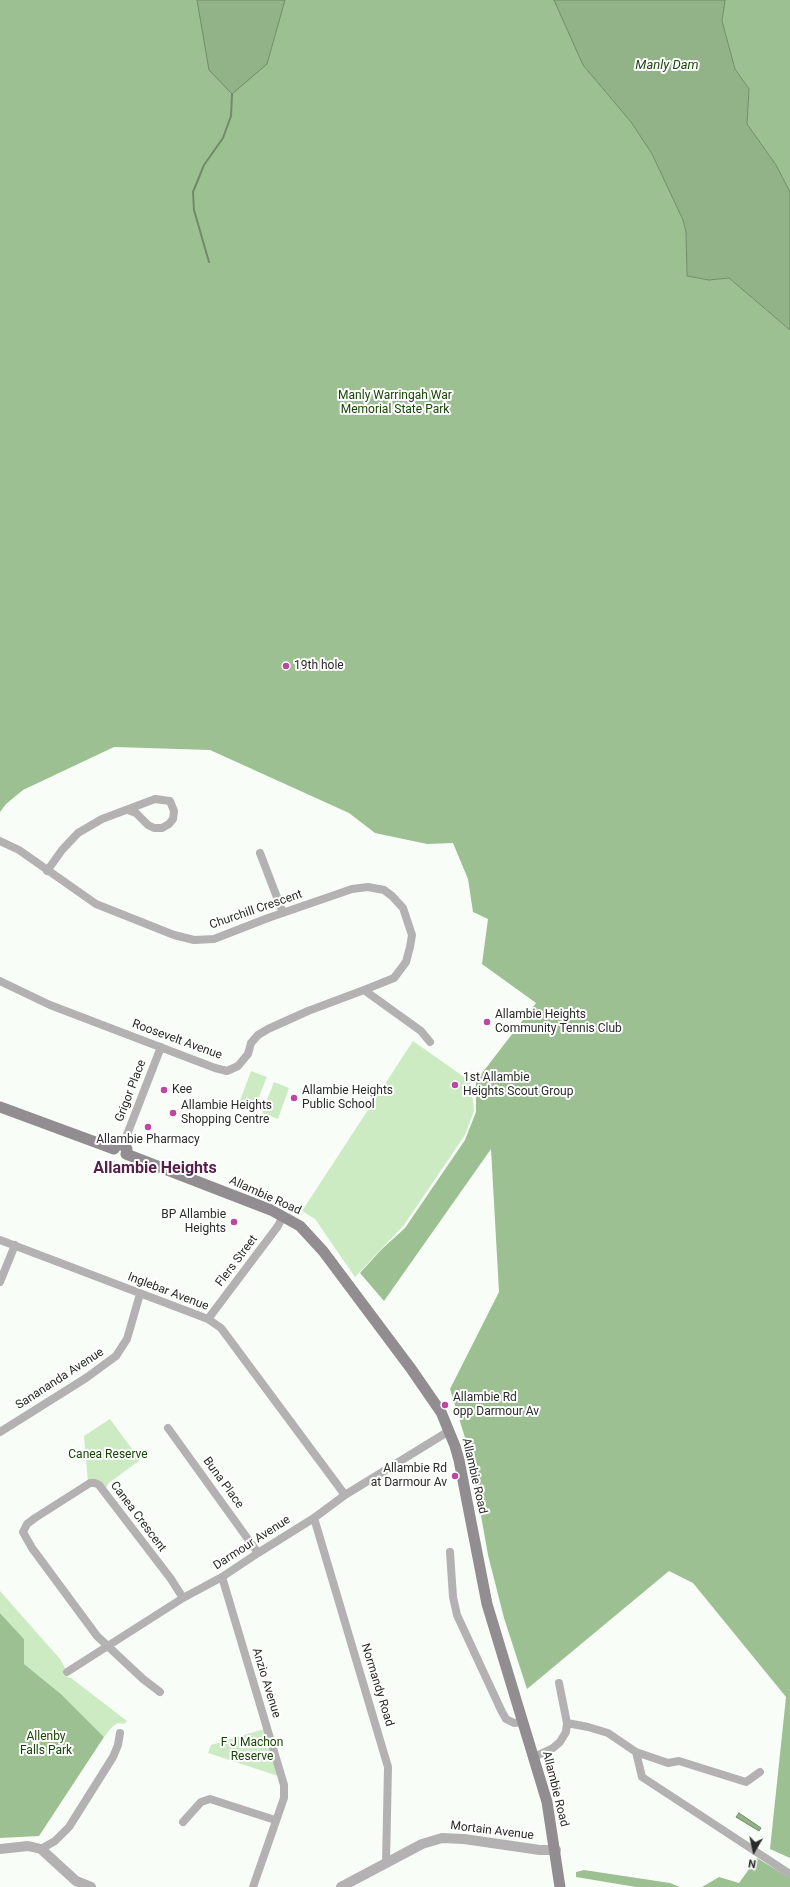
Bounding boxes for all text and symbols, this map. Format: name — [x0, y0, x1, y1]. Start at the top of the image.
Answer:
water label: Manly Dam — [635, 58, 699, 74]
park label: Manly Warringah War Memorial State Park — [338, 389, 452, 417]
place label: 19th hole — [294, 659, 344, 673]
marker: 19th hole — [281, 661, 291, 671]
street label: Churchill Crescent — [208, 887, 304, 933]
place label: Allambie Heights Community Tennis Club — [495, 1008, 622, 1036]
street label: Roosevelt Avenue — [130, 1017, 224, 1063]
marker: Allambie Heights Community Tennis Club — [482, 1017, 492, 1027]
street label: Grigor Place — [113, 1058, 149, 1124]
place label: 1st Allambie Heights Scout Group — [463, 1071, 573, 1099]
marker: 1st Allambie Heights Scout Group — [450, 1080, 460, 1090]
place label: Kee — [172, 1083, 192, 1097]
place label: Allambie Heights Public School — [302, 1084, 393, 1112]
marker: Kee — [159, 1085, 169, 1095]
marker: Allambie Heights Public School — [289, 1093, 299, 1103]
place label: Allambie Heights Shopping Centre — [181, 1099, 272, 1127]
marker: Allambie Heights Shopping Centre — [168, 1108, 178, 1118]
marker: Allambie Pharmacy — [143, 1122, 153, 1132]
place label: Allambie Pharmacy — [96, 1133, 200, 1147]
district label: Allambie Heights — [93, 1159, 217, 1179]
street label: Allambie Road — [227, 1174, 303, 1218]
place label: BP Allambie Heights — [161, 1208, 226, 1236]
marker: BP Allambie Heights — [229, 1217, 239, 1227]
street label: Flers Street — [213, 1232, 261, 1290]
street label: Inglebar Avenue — [126, 1270, 210, 1314]
street label: Sanananda Avenue — [13, 1345, 107, 1413]
place label: Allambie Rd opp Darmour Av — [453, 1391, 539, 1419]
marker: Allambie Rd opp Darmour Av — [440, 1400, 450, 1410]
street label: Allambie Road — [458, 1437, 490, 1515]
park label: Canea Reserve — [68, 1448, 148, 1462]
street label: Buna Place — [200, 1455, 246, 1511]
place label: Allambie Rd at Darmour Av — [371, 1462, 447, 1490]
marker: Allambie Rd at Darmour Av — [450, 1471, 460, 1481]
street label: Canea Crescent — [107, 1479, 169, 1555]
street label: Darmour Avenue — [211, 1513, 293, 1573]
street label: Normandy Road — [358, 1642, 396, 1728]
street label: Anzio Avenue — [249, 1646, 283, 1720]
park label: Allenby Falls Park — [20, 1730, 72, 1758]
park label: F J Machon Reserve — [221, 1736, 283, 1764]
street label: Allambie Road — [539, 1750, 571, 1828]
street label: Mortain Avenue — [449, 1819, 535, 1843]
north arrow — [734, 1831, 774, 1871]
text: N — [747, 1856, 757, 1870]

